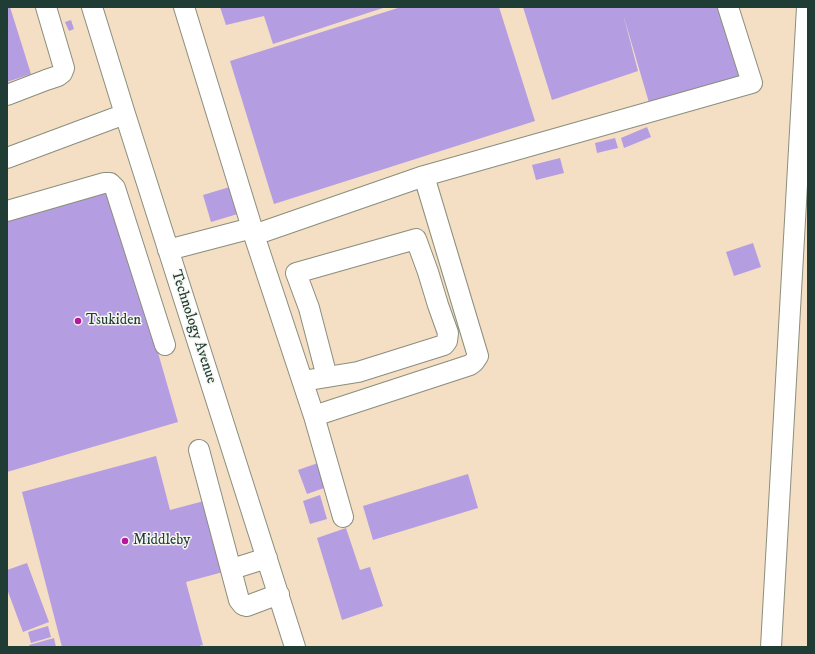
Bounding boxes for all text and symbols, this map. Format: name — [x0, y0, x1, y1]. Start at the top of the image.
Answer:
street label: Technology Avenue — [166, 268, 220, 386]
place label: Tsukiden — [86, 312, 141, 330]
marker: Tsukiden — [73, 316, 83, 326]
place label: Middleby — [133, 532, 190, 550]
marker: Middleby — [120, 536, 130, 546]

